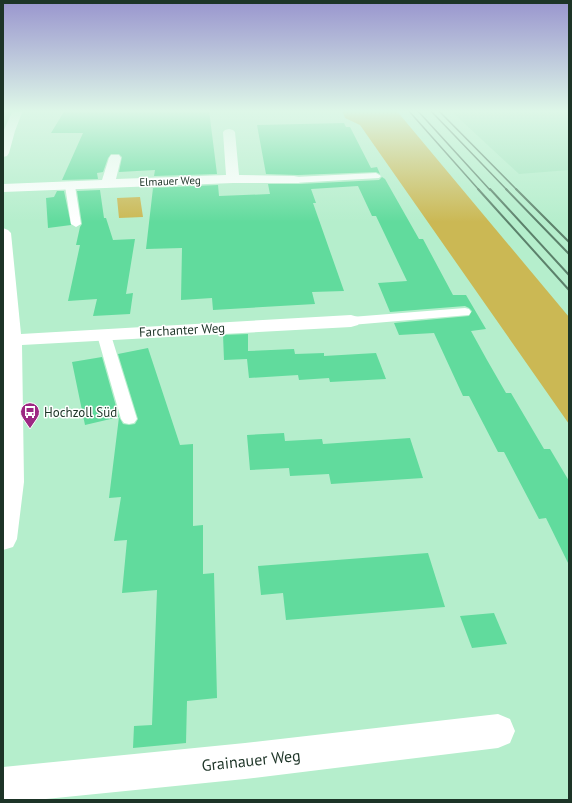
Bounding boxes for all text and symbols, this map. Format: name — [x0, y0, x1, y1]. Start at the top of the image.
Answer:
street label: Elmauer Weg — [139, 173, 201, 189]
street label: Farchanter Weg — [138, 319, 226, 341]
bus stop icon: Hochzoll Süd — [19, 401, 41, 429]
place label: Hochzoll Süd — [44, 404, 117, 421]
street label: Grainauer Weg — [201, 745, 301, 775]

